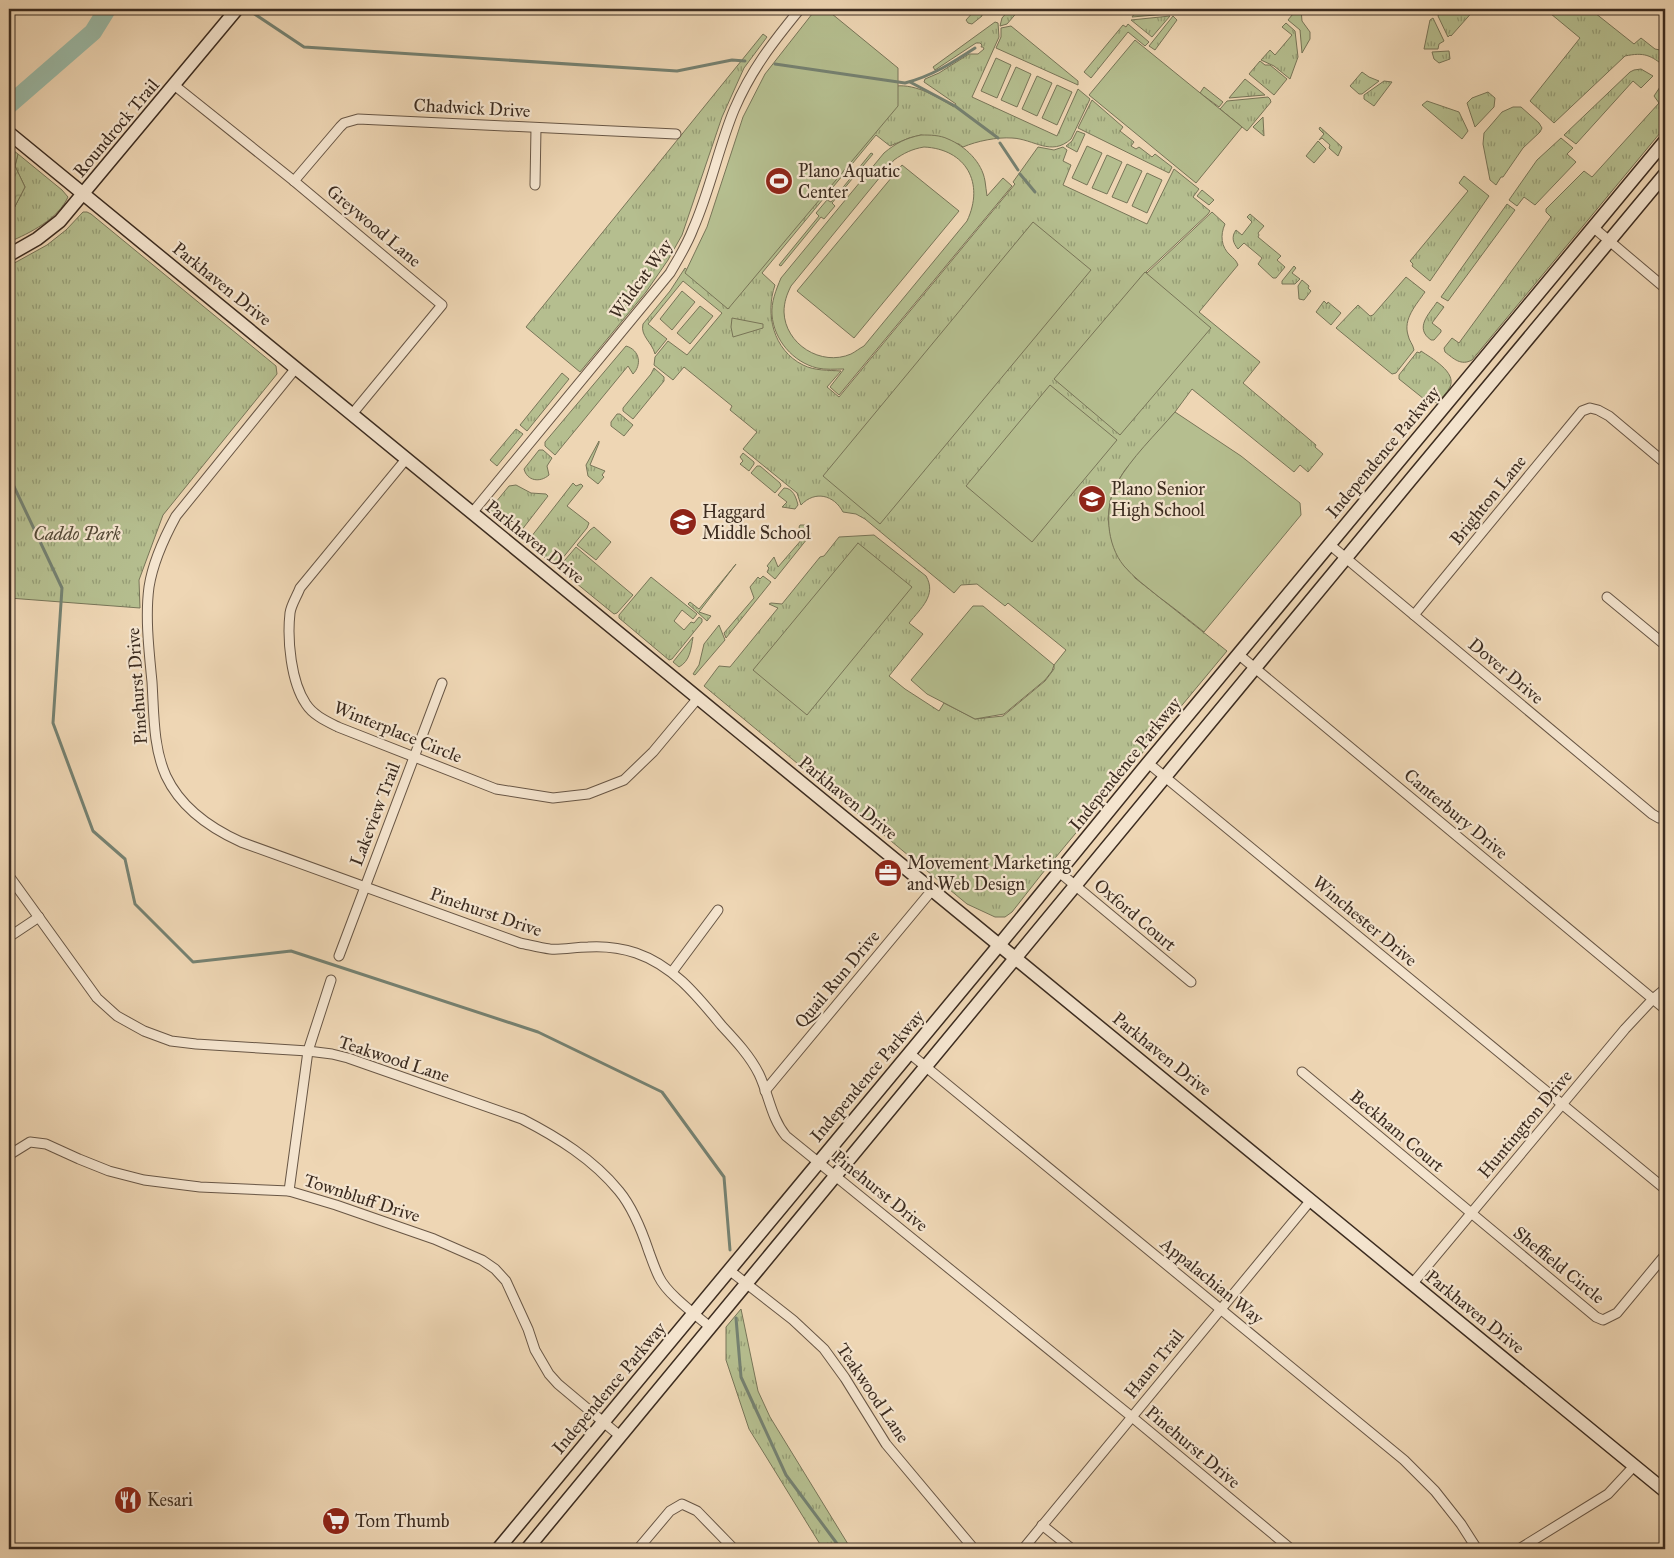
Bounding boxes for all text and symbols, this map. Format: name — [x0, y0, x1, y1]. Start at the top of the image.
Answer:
street label: Roundrock Trail — [68, 74, 164, 182]
street label: Chadwick Drive — [413, 94, 531, 122]
place label: Plano Aquatic Center — [798, 160, 901, 203]
sports icon: Plano Aquatic Center — [764, 166, 794, 196]
street label: Greywood Lane — [322, 180, 426, 272]
street label: Wildcat Way — [605, 234, 678, 323]
street label: Parkhaven Drive — [168, 237, 276, 331]
street label: Independence Parkway — [1321, 381, 1445, 522]
street label: Brighton Lane — [1445, 451, 1532, 550]
place label: Plano Senior High School — [1111, 478, 1205, 522]
school or university icon: Plano Senior High School — [1077, 484, 1107, 514]
street label: Parkhaven Drive — [481, 495, 589, 589]
place label: Haggard Middle School — [702, 501, 811, 544]
school or university icon: Haggard Middle School — [668, 507, 698, 537]
park label: Caddo Park — [33, 523, 121, 545]
street label: Pinehurst Drive — [122, 627, 152, 745]
street label: Dover Drive — [1464, 633, 1548, 709]
street label: Independence Parkway — [1064, 692, 1186, 835]
street label: Winterplace Circle — [331, 696, 465, 768]
street label: Parkhaven Drive — [794, 751, 902, 845]
street label: Lakeview Trail — [345, 759, 405, 869]
street label: Canterbury Drive — [1399, 764, 1513, 864]
place label: Movement Marketing and Web Design — [907, 852, 1071, 896]
office icon: Movement Marketing and Web Design — [873, 858, 903, 888]
street label: Winchester Drive — [1308, 871, 1422, 971]
street label: Oxford Court — [1089, 874, 1181, 956]
street label: Pinehurst Drive — [427, 883, 545, 941]
street label: Quail Run Drive — [790, 926, 884, 1032]
street label: Independence Parkway — [805, 1005, 929, 1146]
street label: Parkhaven Drive — [1108, 1007, 1216, 1101]
street label: Teakwood Lane — [336, 1031, 452, 1087]
street label: Huntington Drive — [1473, 1065, 1578, 1183]
street label: Beckham Court — [1345, 1085, 1449, 1177]
street label: Pinehurst Drive — [828, 1146, 932, 1236]
street label: Townbluff Drive — [301, 1169, 423, 1227]
street label: Sheffield Circle — [1509, 1221, 1609, 1309]
street label: Appalachian Way — [1155, 1232, 1268, 1330]
street label: Parkhaven Drive — [1421, 1265, 1529, 1359]
street label: Independence Parkway — [547, 1317, 671, 1458]
street label: Haun Trail — [1120, 1325, 1189, 1403]
street label: Teakwood Lane — [832, 1339, 914, 1447]
street label: Pinehurst Drive — [1141, 1401, 1245, 1493]
restaurant icon: Kesari — [113, 1485, 143, 1515]
place label: Kesari — [147, 1489, 193, 1511]
supermarket icon: Tom Thumb — [321, 1506, 351, 1536]
place label: Tom Thumb — [355, 1510, 450, 1532]

